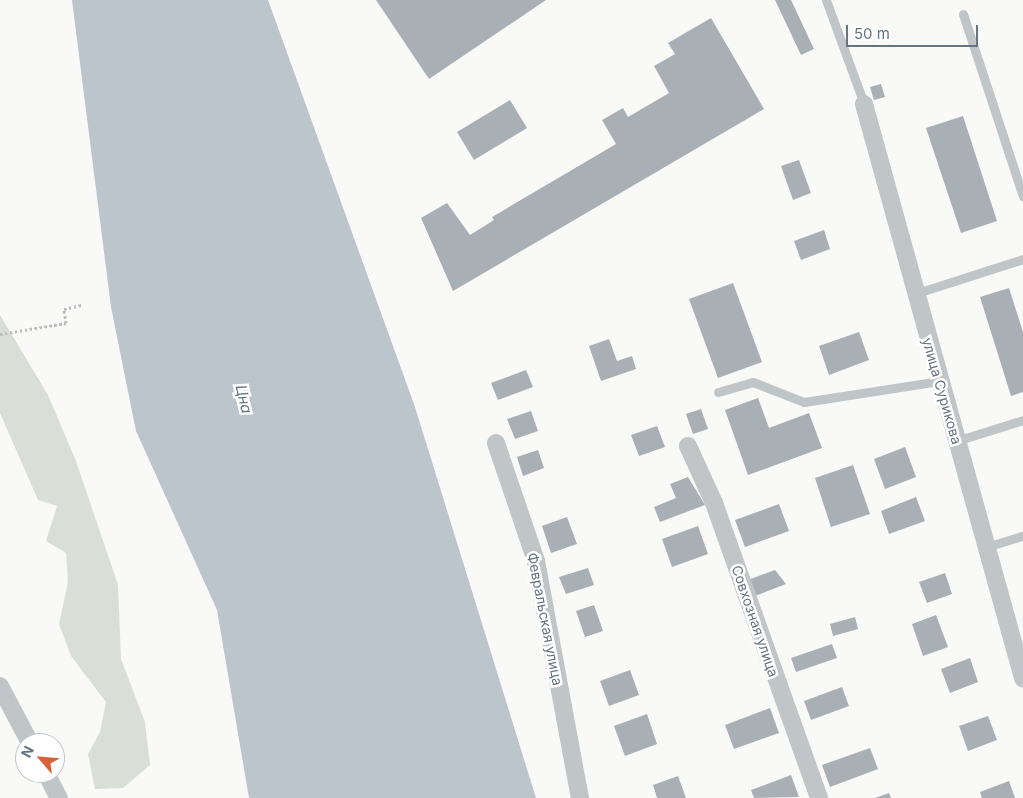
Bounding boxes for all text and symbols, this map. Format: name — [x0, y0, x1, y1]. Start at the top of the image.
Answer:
scale bar — [848, 15, 980, 47]
text: 50 m — [854, 24, 890, 43]
street label: улица Сурикова — [919, 336, 965, 446]
water label: Цна — [232, 383, 256, 415]
street label: Февральская улица — [524, 551, 566, 687]
street label: Совхозная улица — [728, 563, 782, 679]
north arrow — [15, 733, 65, 783]
text: N — [17, 743, 37, 760]

